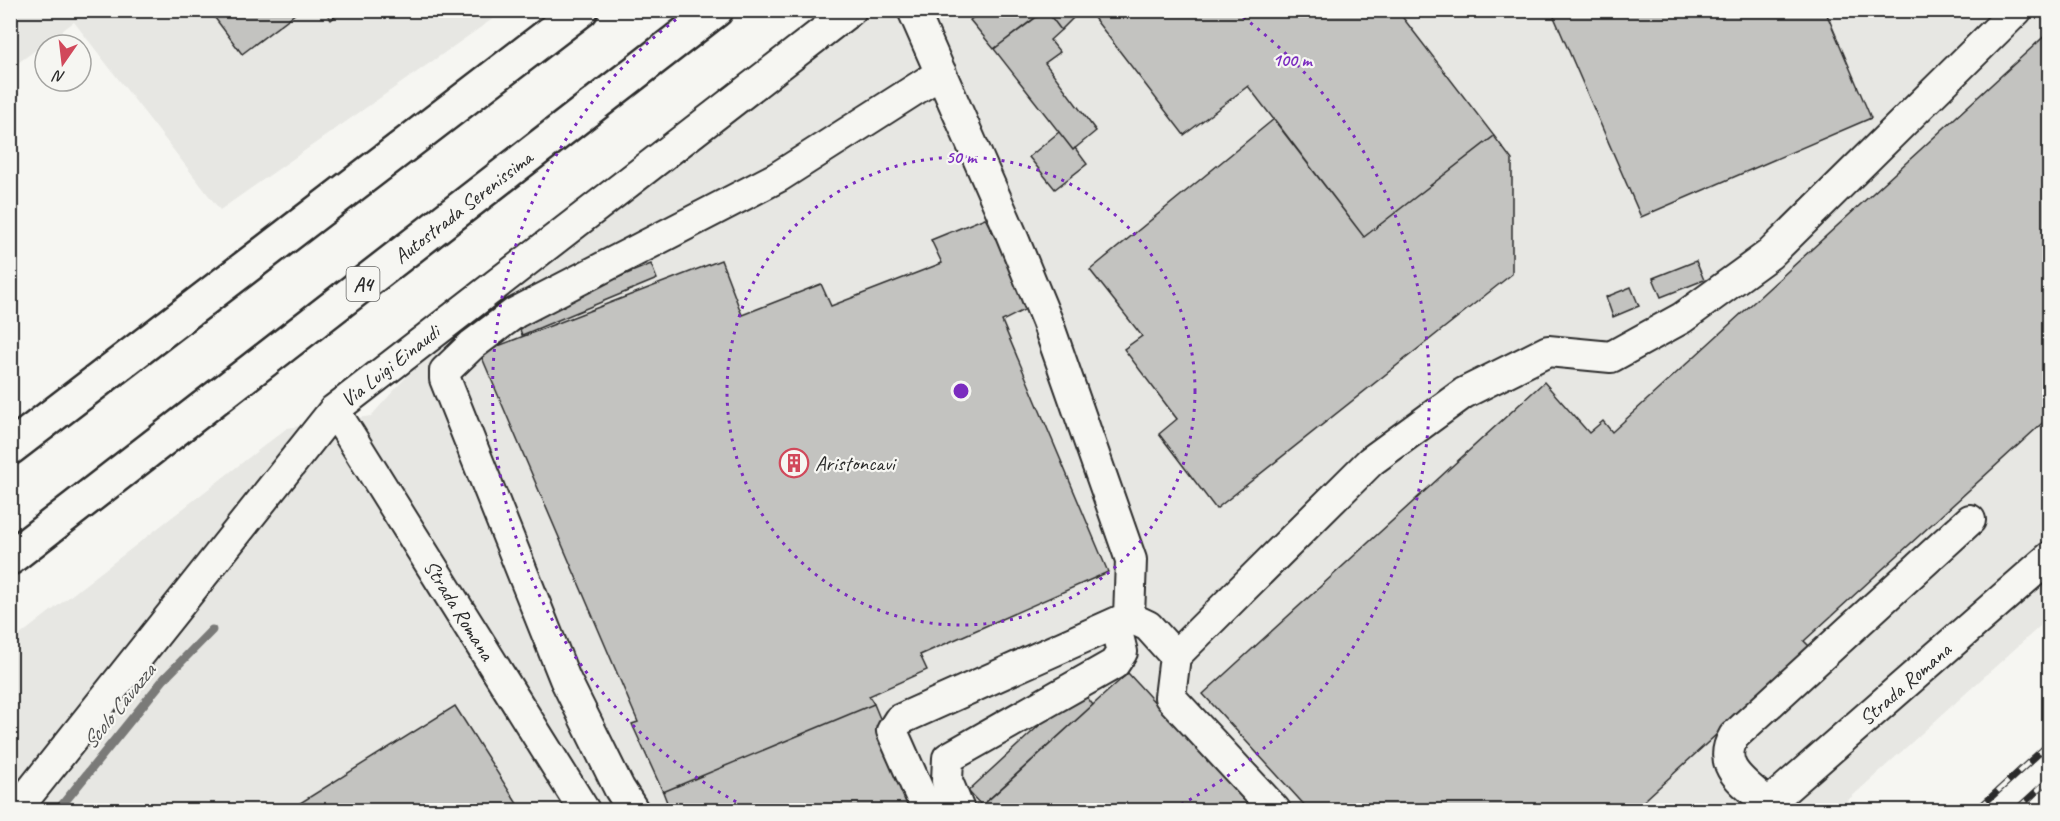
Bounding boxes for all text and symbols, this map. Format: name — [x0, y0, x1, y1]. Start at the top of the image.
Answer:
north arrow — [33, 33, 93, 93]
text: 100 m — [1273, 49, 1313, 71]
text: N — [49, 65, 67, 87]
street label: Autostrada Serenissima — [389, 143, 539, 269]
text: 50 m — [946, 146, 978, 168]
road number: A4 — [346, 267, 380, 301]
street label: Via Luigi Einaudi — [335, 317, 447, 413]
centre of rings — [951, 381, 971, 401]
building icon: Aristoncavi — [778, 447, 810, 479]
place label: Aristoncavi — [815, 450, 898, 476]
street label: Strada Romana — [418, 555, 501, 666]
street label: Strada Romana — [1854, 636, 1957, 731]
water label: Scolo Cavazza — [76, 657, 163, 755]

